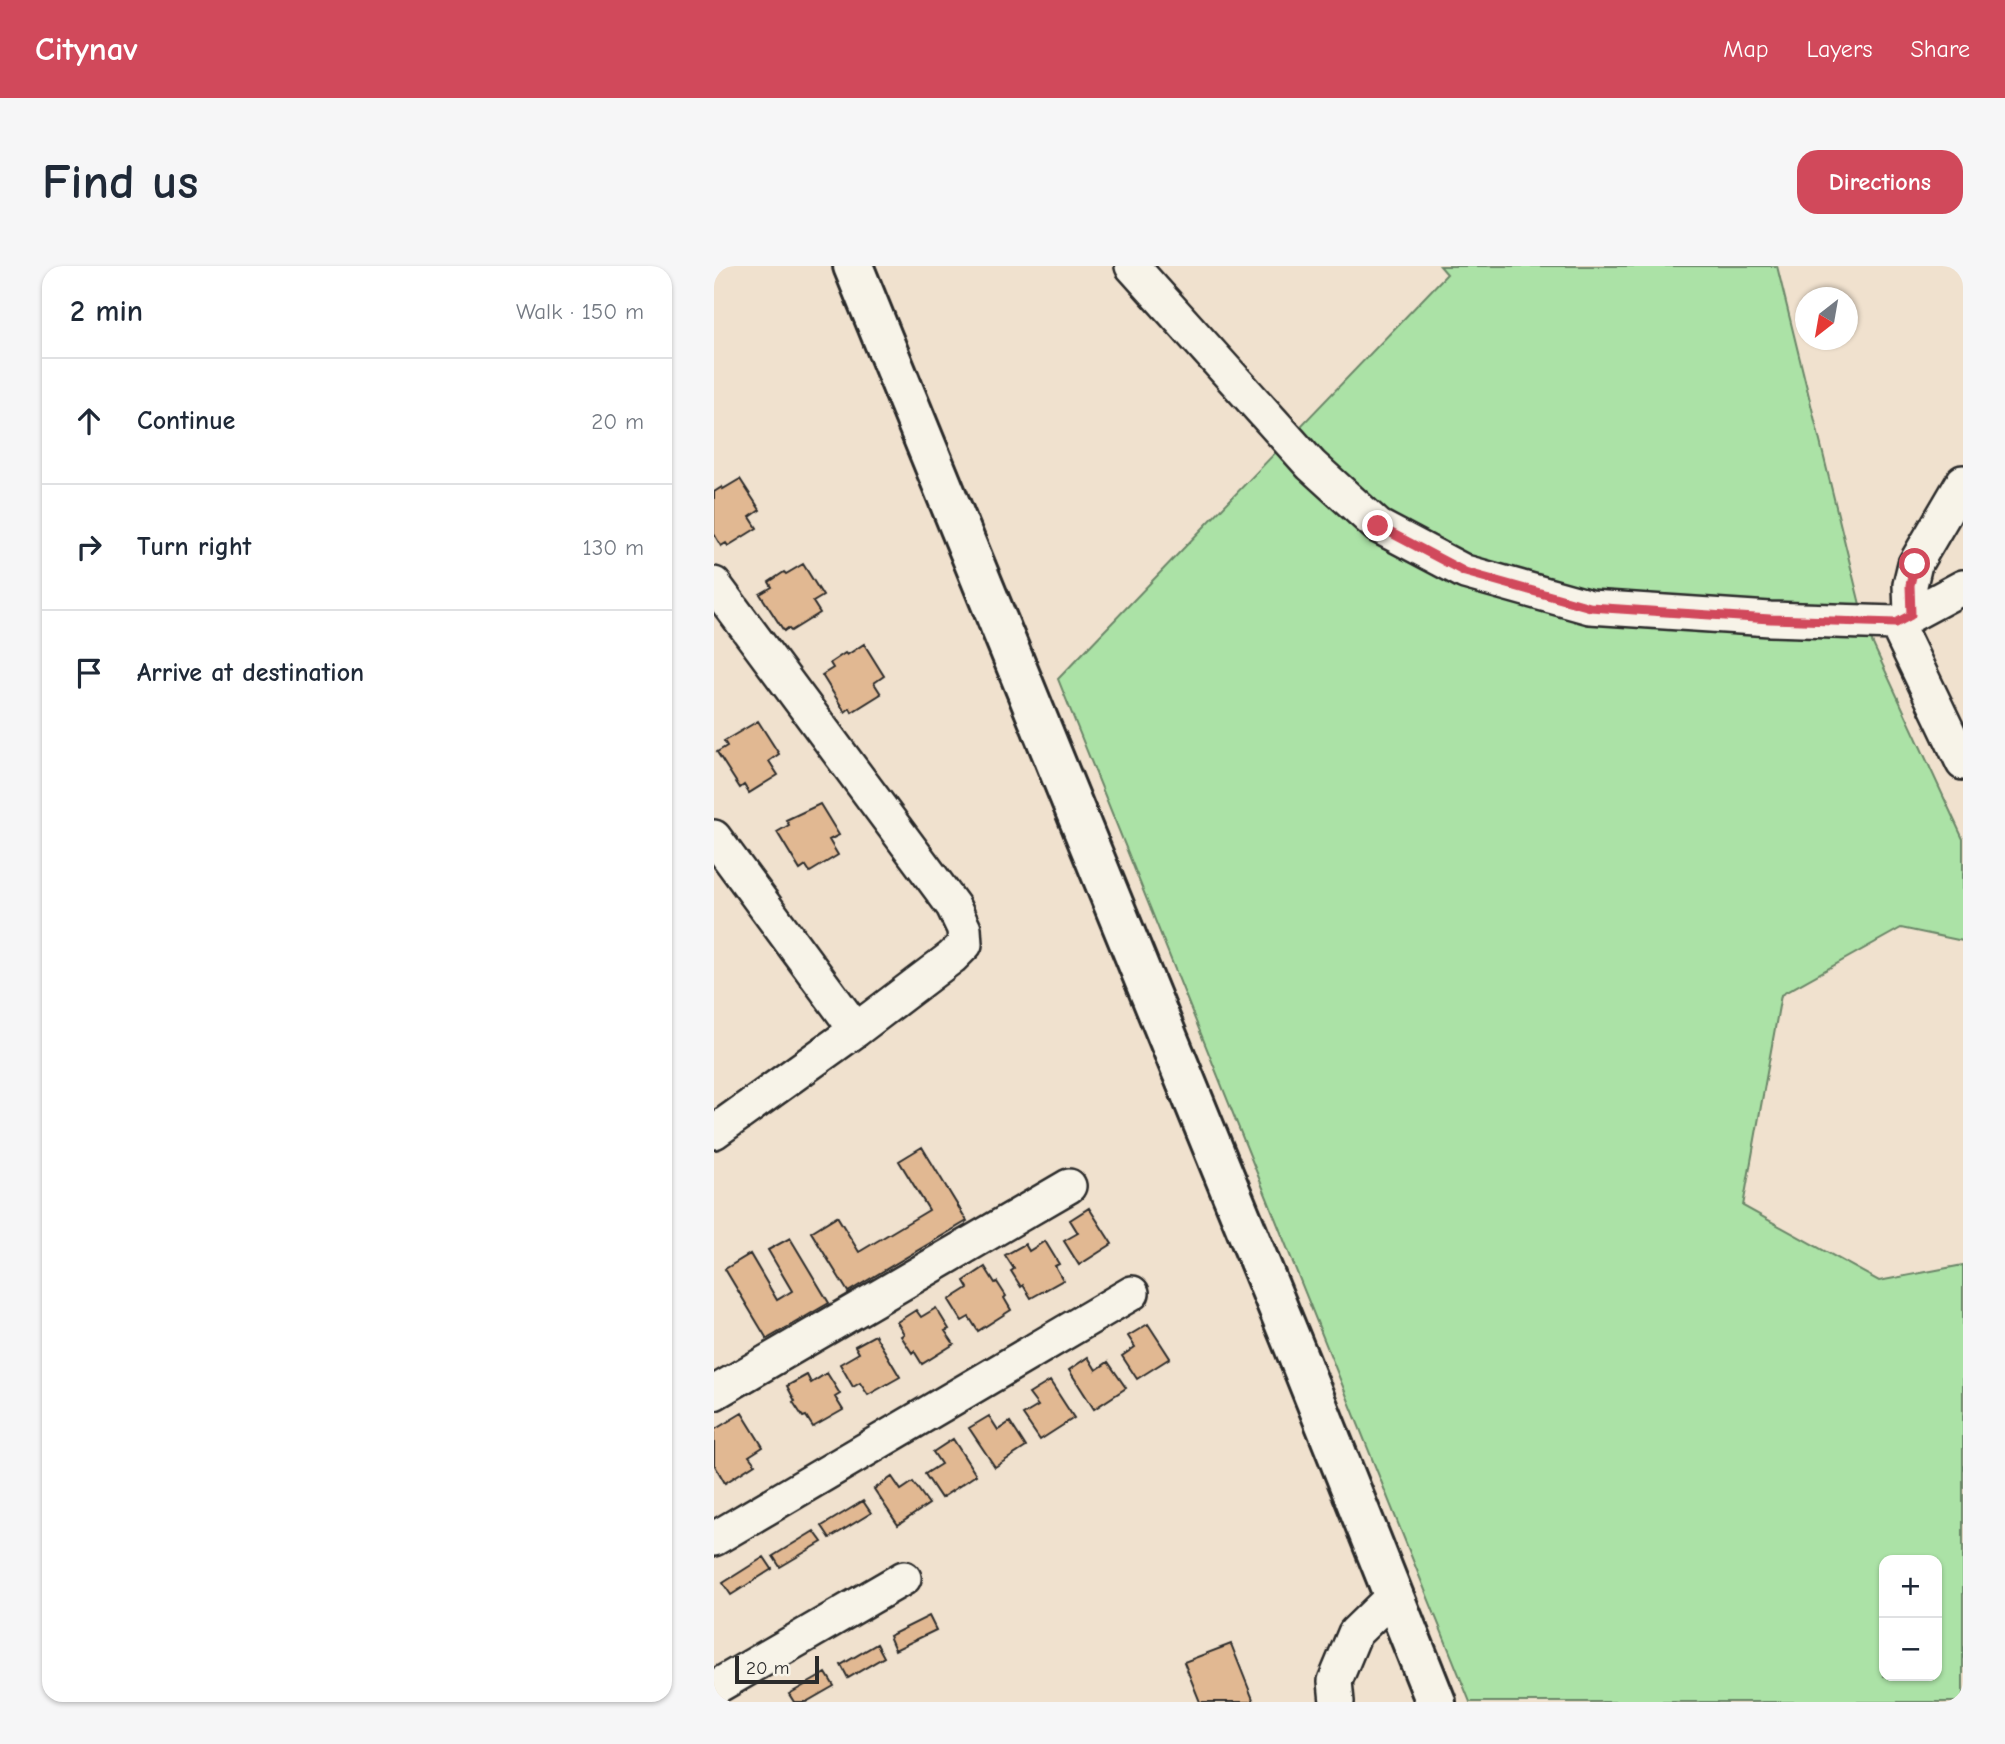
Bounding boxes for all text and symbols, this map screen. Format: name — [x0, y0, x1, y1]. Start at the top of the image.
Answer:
text: Citynav — [35, 30, 138, 68]
text: Map — [1723, 35, 1769, 63]
text: Layers — [1807, 35, 1872, 63]
text: Share — [1910, 35, 1970, 63]
button: Directions — [1797, 150, 1963, 214]
text: Find us — [42, 154, 198, 210]
north arrow — [1795, 287, 1858, 350]
text: 2 min — [70, 294, 143, 329]
text: Walk · 150 m — [516, 298, 644, 325]
icon: ahead — [70, 402, 108, 440]
text: Continue — [137, 406, 235, 436]
text: 20 m — [591, 408, 644, 435]
route end — [1362, 510, 1393, 541]
icon: right — [70, 528, 108, 566]
text: Turn right — [137, 532, 251, 562]
text: 130 m — [583, 534, 644, 561]
route start — [1899, 548, 1930, 579]
icon: arrive — [70, 654, 108, 692]
text: Arrive at destination — [137, 658, 364, 688]
map controls — [1879, 1555, 1942, 1681]
button: + — [1879, 1555, 1942, 1618]
button: − — [1879, 1618, 1942, 1681]
scale bar — [735, 1653, 819, 1685]
text: 20 m — [746, 1657, 790, 1679]

